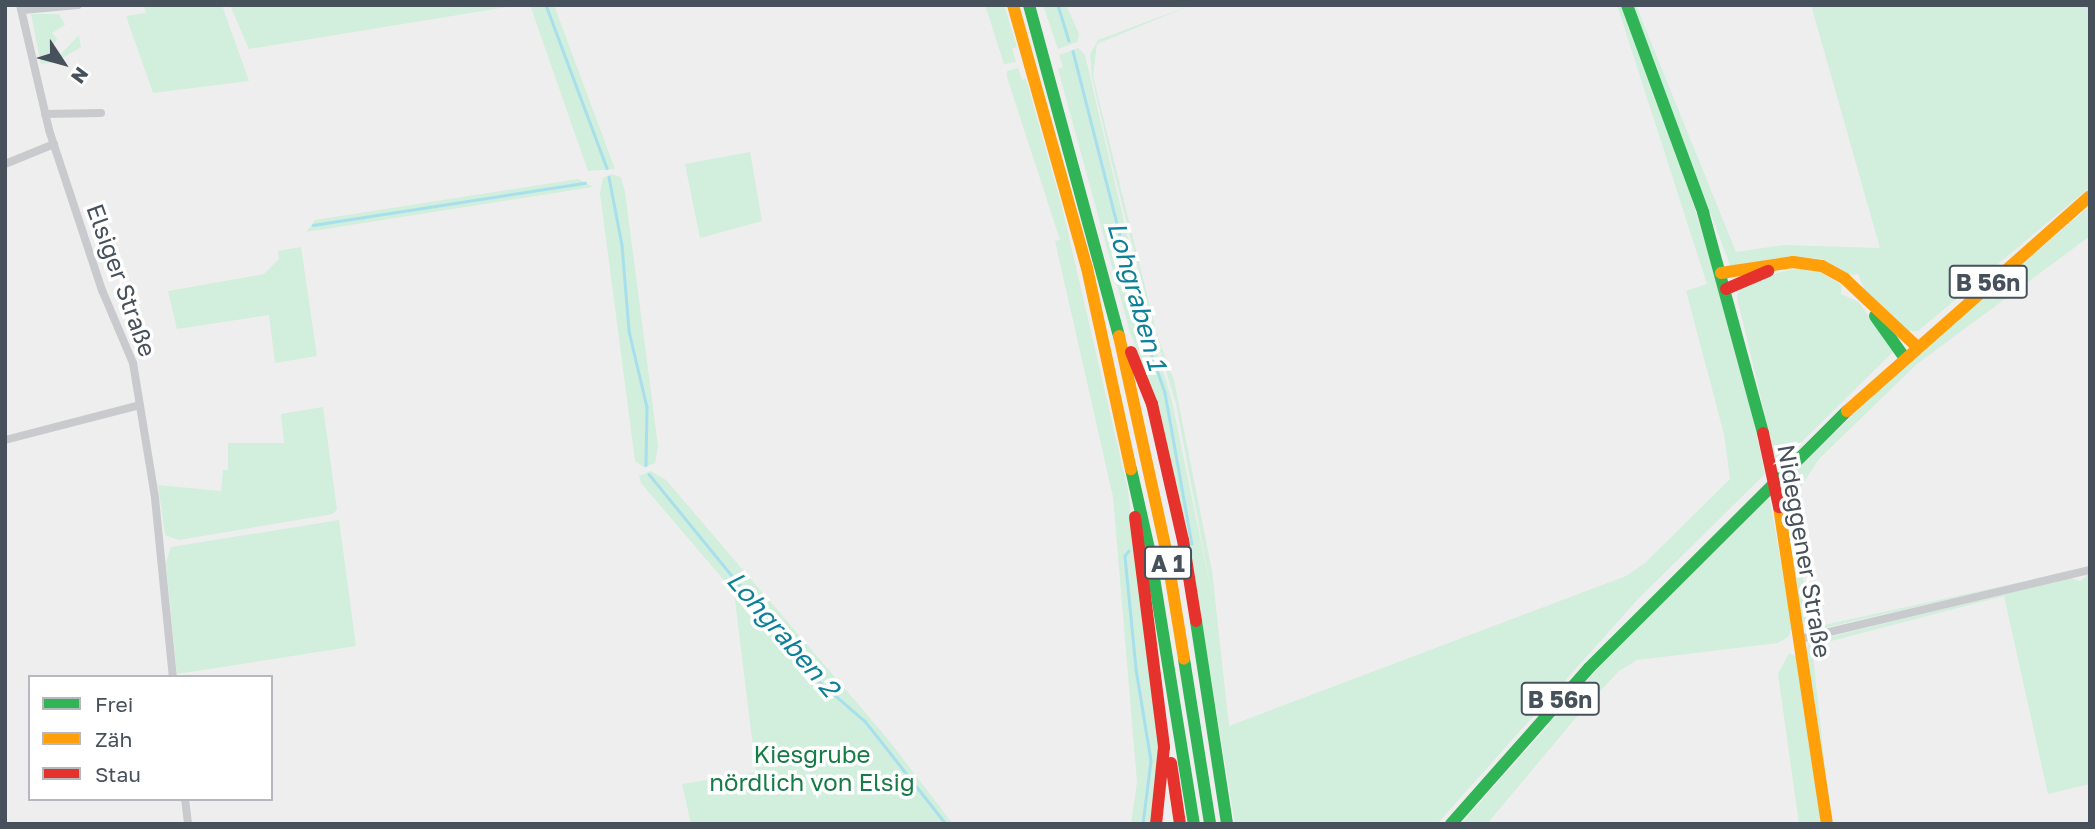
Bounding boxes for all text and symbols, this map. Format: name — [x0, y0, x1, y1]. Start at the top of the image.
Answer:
north arrow — [28, 28, 98, 98]
text: N — [67, 63, 94, 88]
street label: Elsiger Straße — [81, 200, 163, 360]
water label: Lohgraben 1 — [1101, 218, 1173, 374]
road number: B 56n — [1948, 262, 2028, 302]
street label: Nideggener Straße — [1772, 442, 1838, 660]
road number: A 1 — [1144, 544, 1192, 582]
water label: Lohgraben 2 — [720, 565, 846, 703]
legend — [28, 675, 273, 801]
road number: B 56n — [1520, 680, 1600, 719]
text: Frei — [95, 691, 133, 717]
text: Zäh — [95, 726, 132, 752]
park label: Kiesgrube nördlich von Elsig — [709, 740, 915, 796]
text: Stau — [95, 761, 141, 787]

